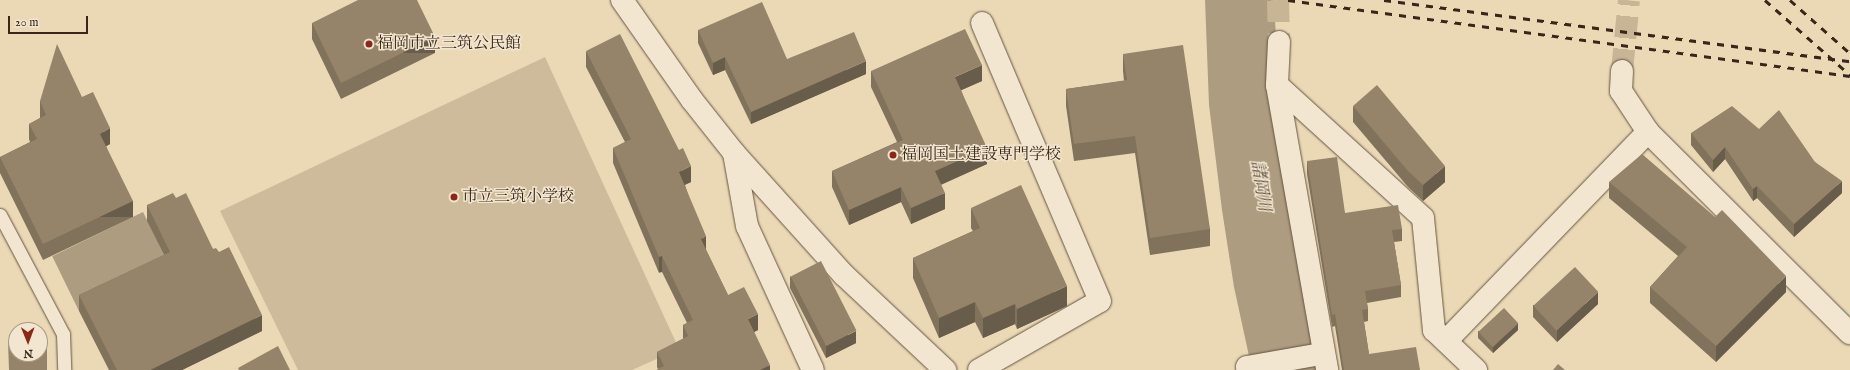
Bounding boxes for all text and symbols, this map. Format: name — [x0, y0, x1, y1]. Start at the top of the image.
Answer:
scale bar — [10, 8, 90, 34]
text: 20 m — [15, 15, 38, 30]
place label: 福岡市立三筑公民館 — [377, 34, 521, 54]
marker: 福岡市立三筑公民館 — [364, 39, 374, 49]
place label: 福岡国土建設専門学校 — [901, 145, 1061, 165]
marker: 福岡国土建設専門学校 — [888, 150, 898, 160]
water label: 諸岡川 — [1246, 159, 1274, 213]
place label: 市立三筑小学校 — [462, 187, 574, 207]
marker: 市立三筑小学校 — [449, 192, 459, 202]
north arrow — [8, 322, 48, 362]
text: N — [23, 346, 33, 360]

